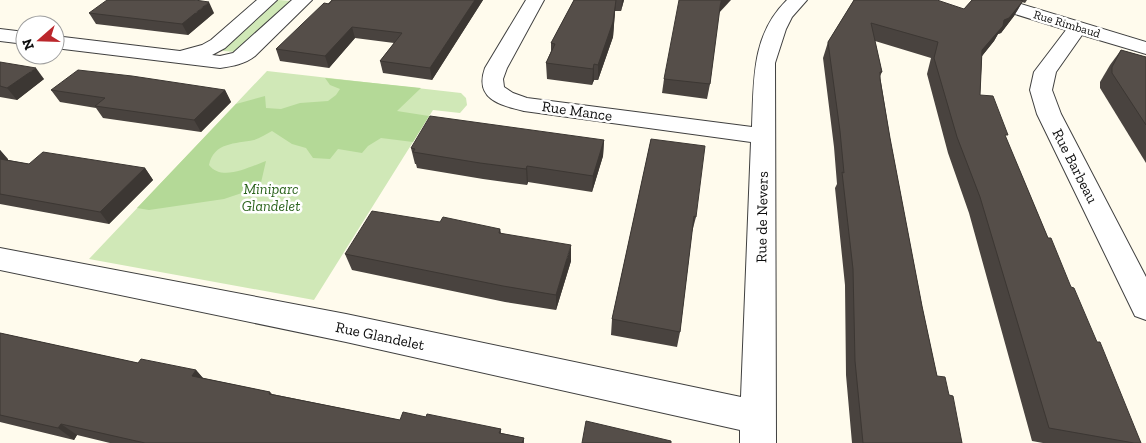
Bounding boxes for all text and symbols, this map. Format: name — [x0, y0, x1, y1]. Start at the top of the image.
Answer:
street label: Rue Rimbaud — [1032, 7, 1102, 41]
north arrow — [15, 15, 65, 65]
text: N — [18, 36, 38, 52]
street label: Rue Mance — [541, 97, 613, 125]
street label: Rue Barbeau — [1048, 126, 1102, 207]
street label: Rue de Nevers — [752, 171, 772, 263]
park label: Miniparc Glandelet — [242, 180, 300, 215]
street label: Rue Glandelet — [334, 318, 426, 354]

